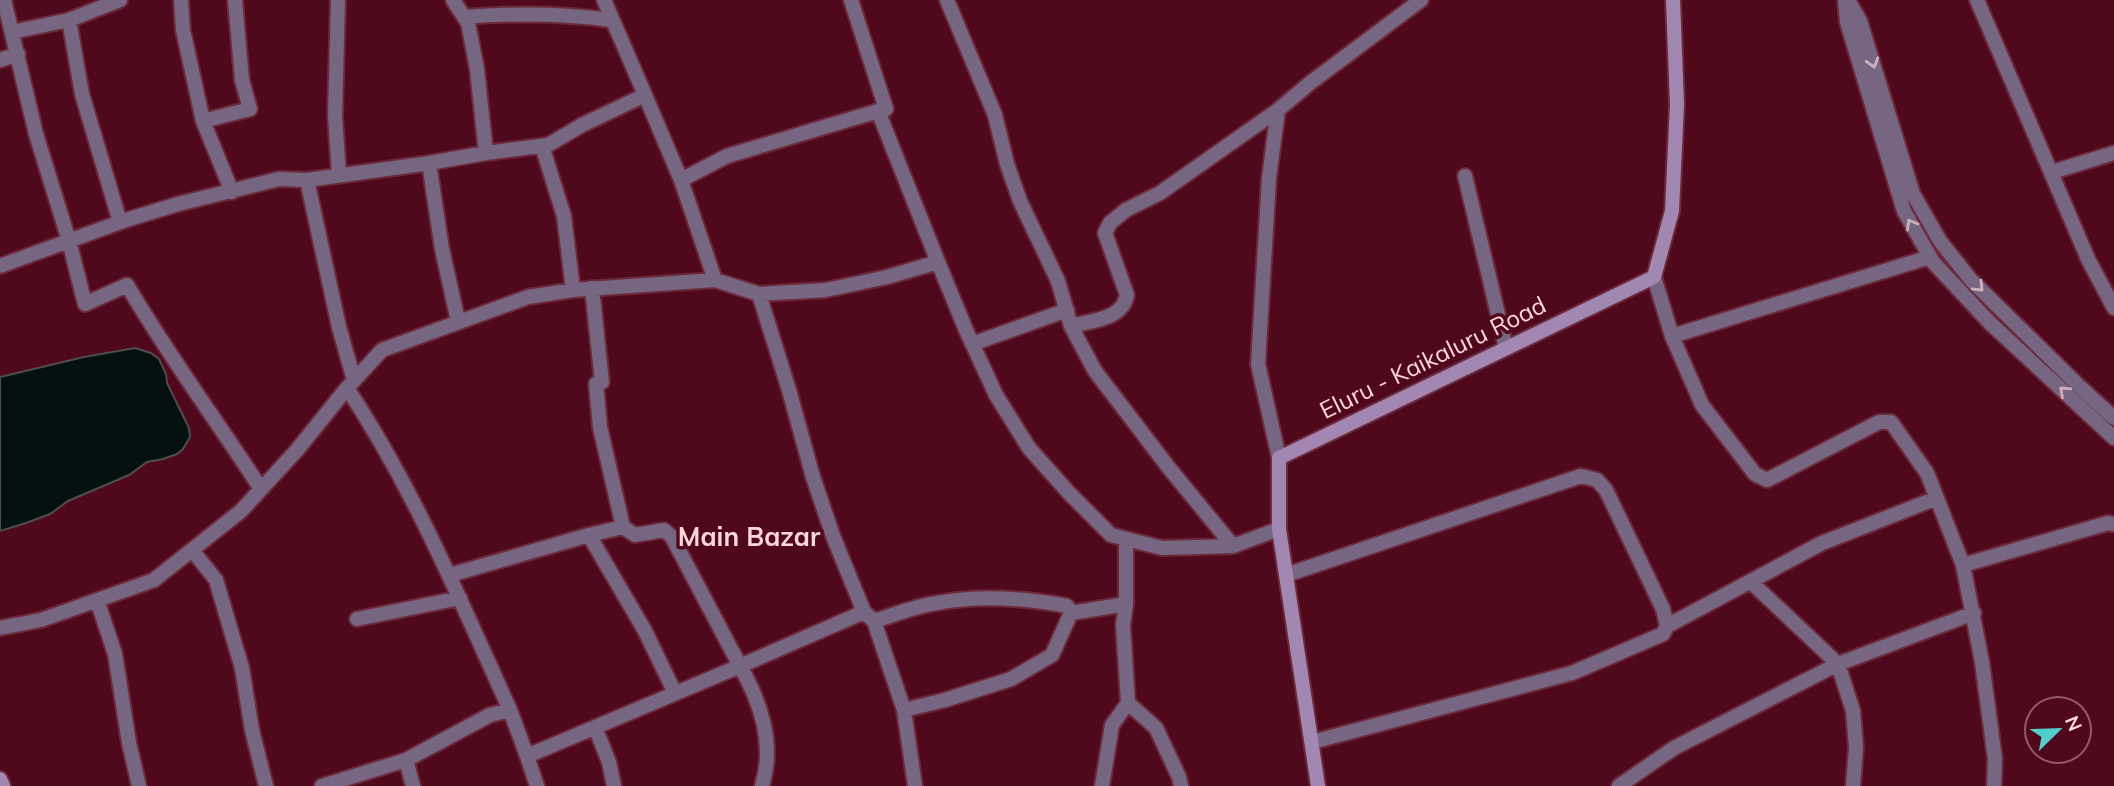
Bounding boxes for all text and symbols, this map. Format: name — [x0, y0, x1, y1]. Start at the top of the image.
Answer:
one-way arrow — [1864, 57, 1879, 69]
one-way arrow — [1906, 219, 1919, 232]
one-way arrow — [1971, 279, 1984, 292]
street label: Eluru - Kaikaluru Road — [1314, 289, 1551, 425]
one-way arrow — [2059, 387, 2072, 399]
district label: Main Bazar — [678, 520, 821, 553]
north arrow — [2023, 695, 2093, 765]
text: N — [2060, 712, 2087, 735]

